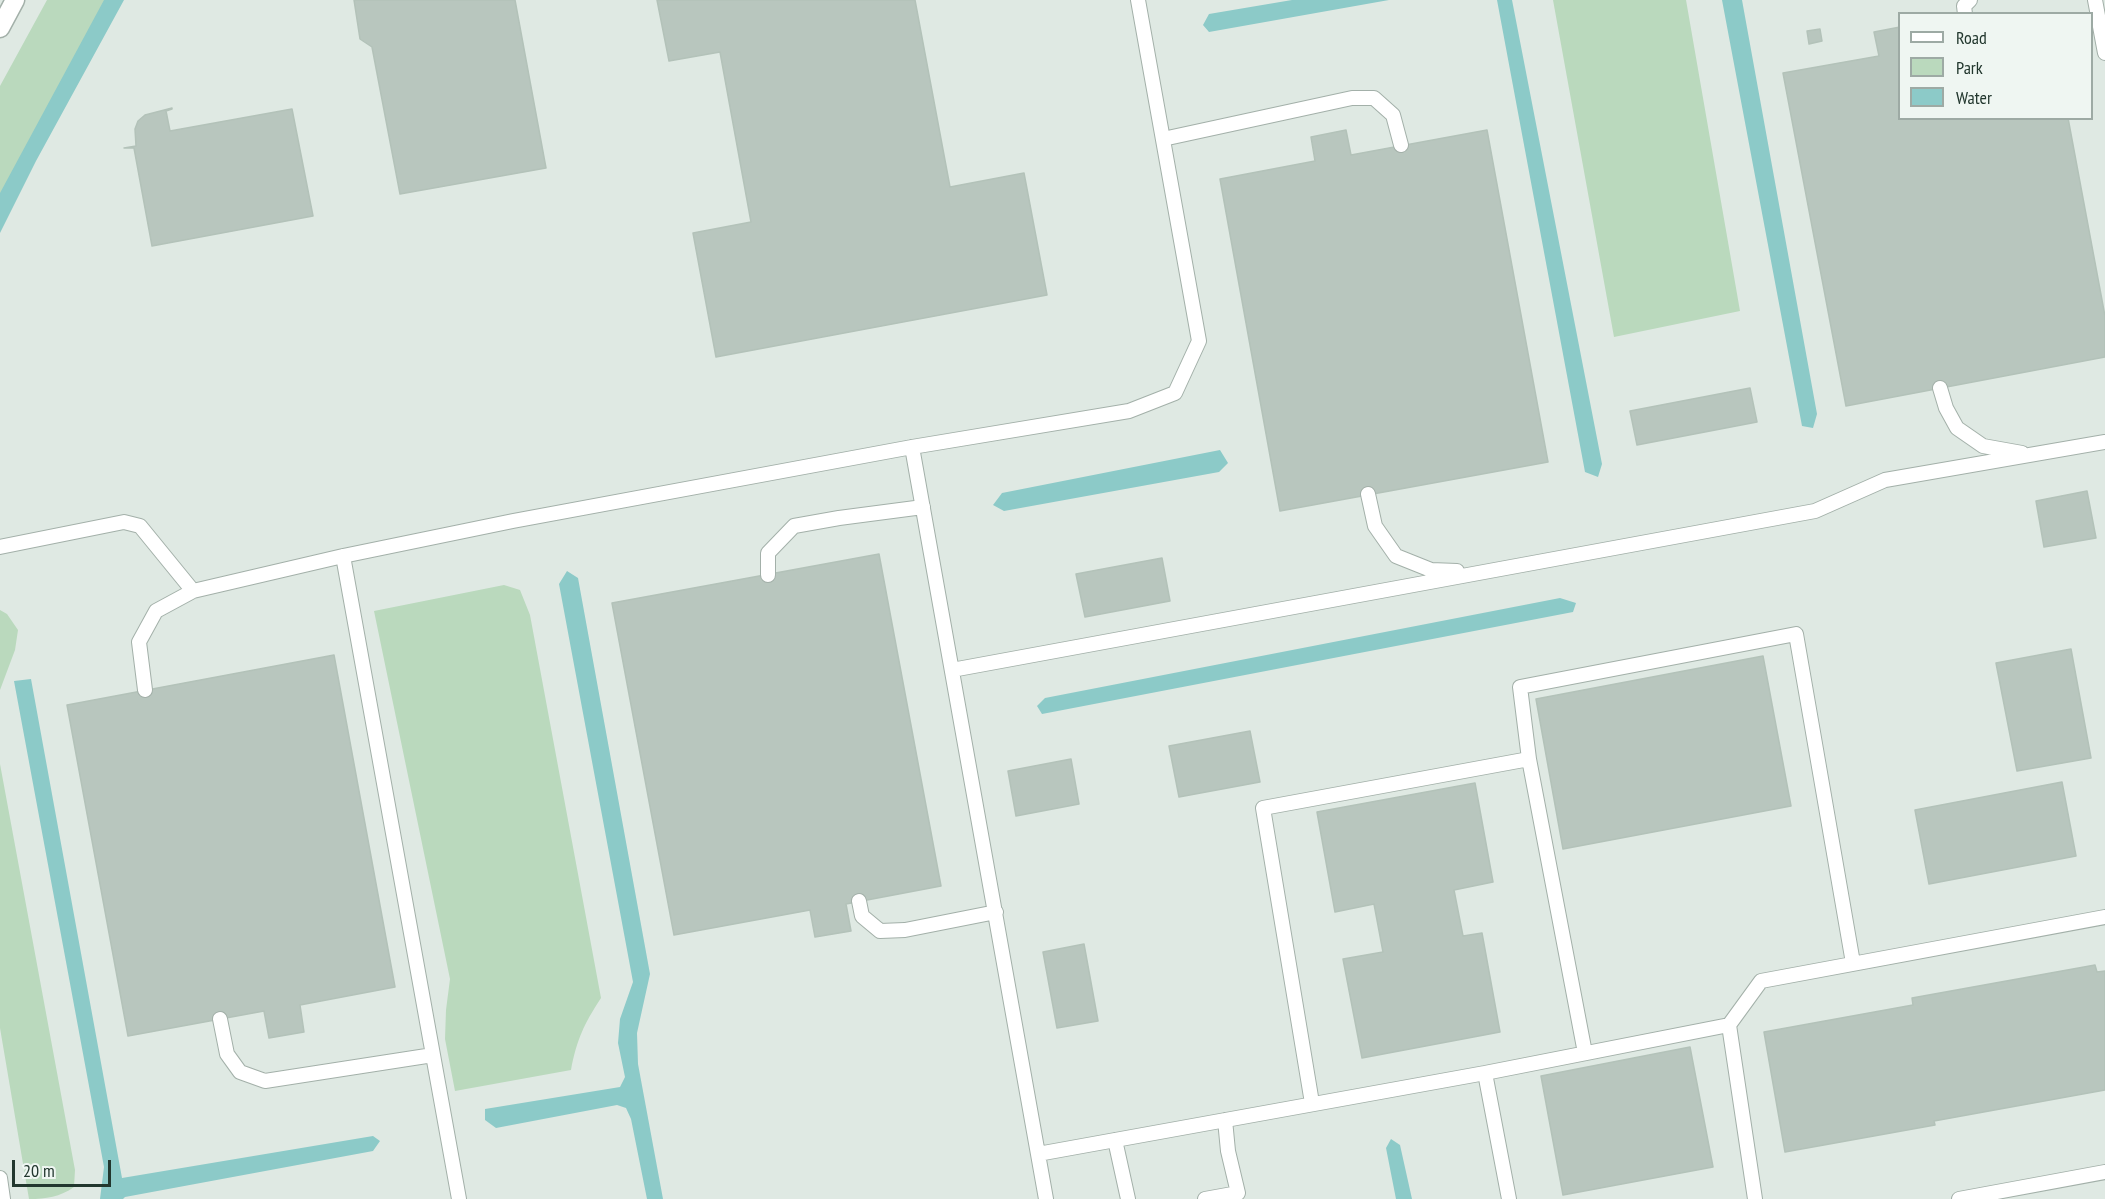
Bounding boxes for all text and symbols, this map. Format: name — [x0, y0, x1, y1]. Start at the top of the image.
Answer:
legend — [1898, 12, 2093, 120]
text: Road — [1956, 26, 1987, 49]
text: Park — [1956, 56, 1983, 79]
text: Water — [1956, 86, 1992, 109]
scale bar — [15, 1148, 114, 1186]
text: 20 m — [23, 1159, 55, 1182]

